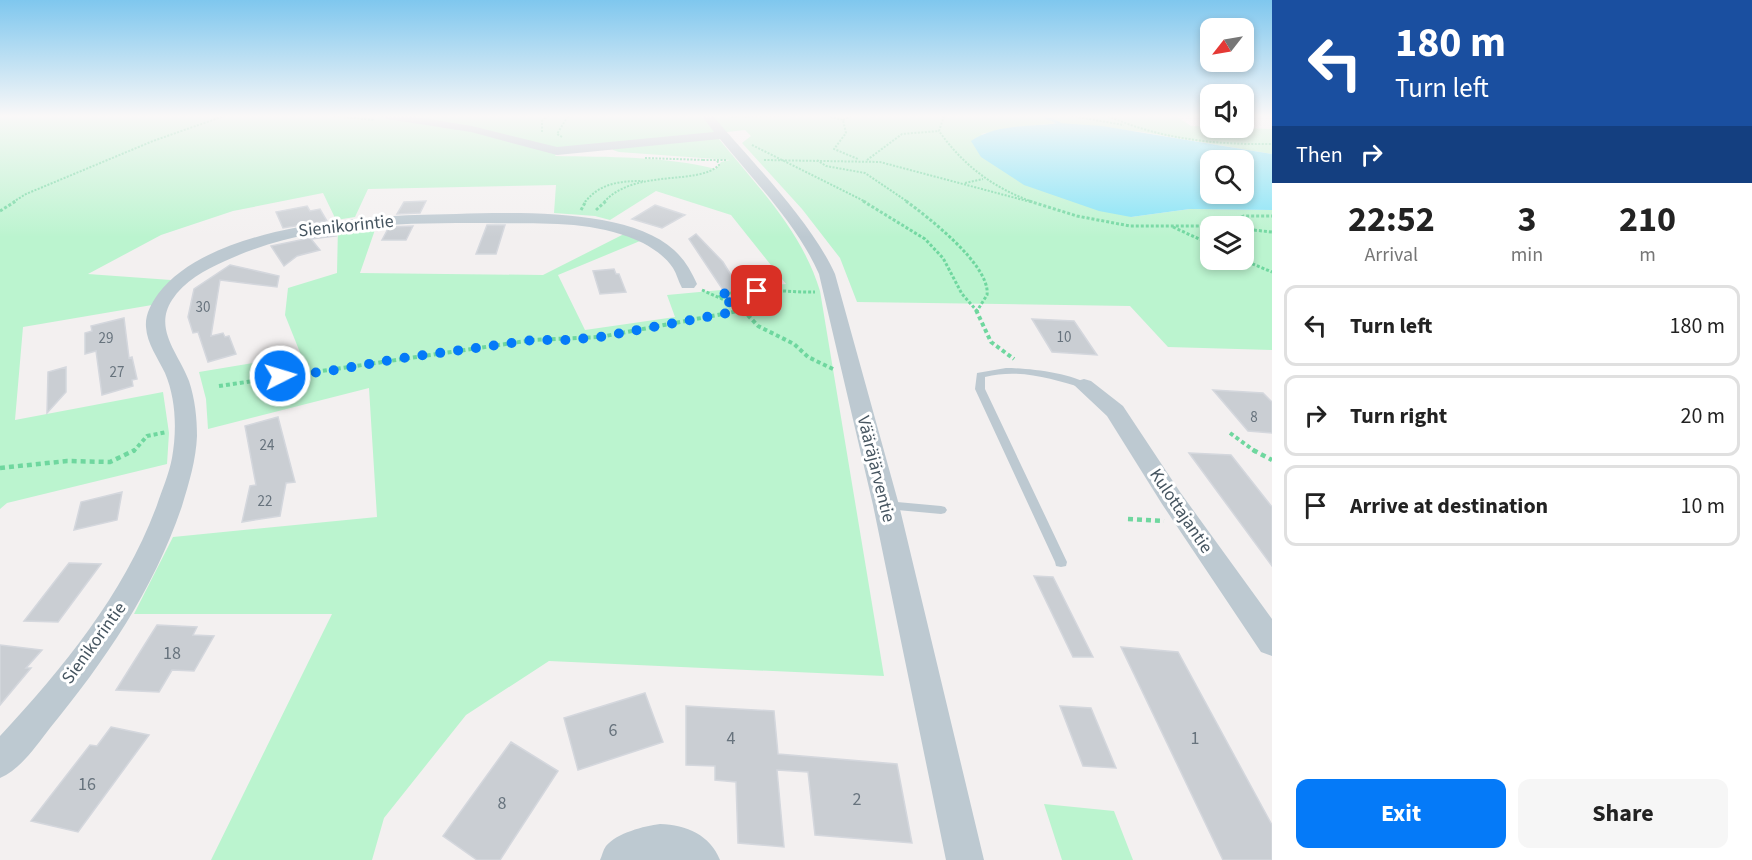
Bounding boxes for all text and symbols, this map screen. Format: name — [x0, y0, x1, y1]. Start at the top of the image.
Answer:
text: 180 m — [1395, 13, 1506, 73]
north arrow — [1200, 18, 1254, 72]
map controls — [1200, 18, 1254, 270]
icon: left — [1296, 24, 1374, 102]
text: Turn left — [1395, 69, 1489, 108]
button: sound — [1200, 84, 1254, 138]
icon: right — [1355, 138, 1388, 171]
text: Then — [1296, 139, 1343, 171]
button: search — [1200, 150, 1254, 204]
text: 22:52 — [1348, 194, 1435, 245]
text: 3 — [1517, 194, 1536, 245]
text: 210 — [1619, 194, 1676, 245]
street label: Sienikorintie — [297, 209, 395, 243]
button: layers — [1200, 216, 1254, 270]
text: Arrival — [1364, 241, 1418, 269]
text: min — [1511, 241, 1543, 269]
text: m — [1639, 241, 1656, 269]
pin — [731, 265, 782, 316]
icon: arrive — [740, 274, 773, 307]
house number: 30 — [196, 297, 210, 318]
icon: left — [1299, 309, 1332, 342]
text: Turn left — [1350, 310, 1432, 342]
text: 180 m — [1670, 310, 1725, 342]
house number: 10 — [1057, 327, 1071, 348]
house number: 29 — [99, 328, 113, 349]
position arrow — [248, 344, 312, 408]
house number: 27 — [110, 362, 124, 383]
icon: right — [1299, 399, 1332, 432]
text: Turn right — [1350, 400, 1447, 432]
text: 20 m — [1680, 400, 1725, 432]
house number: 8 — [1250, 407, 1258, 428]
street label: Vääräjärventie — [851, 413, 901, 525]
house number: 24 — [260, 435, 275, 456]
street label: Kulottajantie — [1143, 464, 1219, 558]
icon: arrive — [1299, 489, 1332, 522]
text: Arrive at destination — [1350, 490, 1548, 522]
text: 10 m — [1680, 490, 1725, 522]
house number: 22 — [258, 491, 272, 512]
street label: Sienikorintie — [56, 597, 132, 689]
house number: 18 — [163, 641, 181, 666]
house number: 6 — [609, 718, 618, 743]
house number: 4 — [727, 726, 736, 751]
house number: 1 — [1191, 726, 1199, 751]
house number: 16 — [78, 772, 96, 797]
button: Exit — [1296, 779, 1506, 848]
button: Share — [1518, 779, 1728, 848]
house number: 2 — [853, 787, 862, 812]
house number: 8 — [498, 791, 507, 816]

